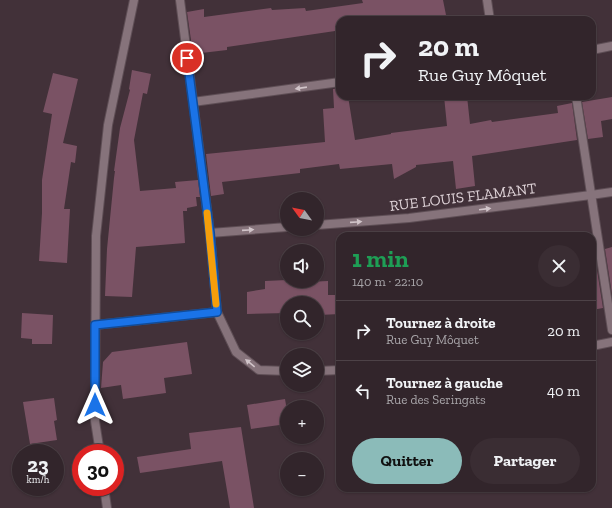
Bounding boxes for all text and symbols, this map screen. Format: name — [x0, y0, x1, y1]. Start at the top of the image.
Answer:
text: 20 m — [418, 30, 479, 63]
icon: right — [352, 32, 404, 84]
pin — [170, 41, 204, 75]
icon: arrive — [176, 47, 198, 69]
text: Rue Guy Môquet — [418, 64, 546, 86]
one-way arrow — [295, 85, 307, 91]
street label: RUE LOUIS FLAMANT — [389, 179, 537, 215]
north arrow — [280, 192, 324, 236]
map controls — [280, 192, 324, 496]
one-way arrow — [479, 206, 491, 212]
one-way arrow — [350, 219, 362, 226]
one-way arrow — [242, 227, 254, 234]
button: sound — [280, 244, 324, 288]
text: 1 min — [352, 244, 409, 273]
button: close — [538, 245, 580, 287]
text: 140 m · 22:10 — [352, 274, 423, 289]
button: search — [280, 296, 324, 340]
text: Tournez à droite — [386, 314, 496, 332]
icon: right — [352, 320, 374, 342]
text: 20 m — [547, 322, 580, 340]
text: Rue Guy Môquet — [386, 332, 479, 347]
button: layers — [280, 348, 324, 392]
one-way arrow — [245, 359, 256, 368]
text: Tournez à gauche — [386, 374, 503, 392]
icon: left — [352, 380, 374, 402]
text: 40 m — [547, 382, 580, 400]
position arrow — [74, 384, 116, 426]
text: Rue des Seringats — [386, 392, 486, 407]
button: + — [280, 400, 324, 444]
button: Quitter — [352, 438, 462, 484]
button: Partager — [470, 438, 580, 484]
speed limit sign: 30 — [72, 444, 124, 496]
button: − — [280, 452, 324, 496]
text: 23 — [27, 453, 49, 477]
text: km/h — [27, 474, 49, 486]

